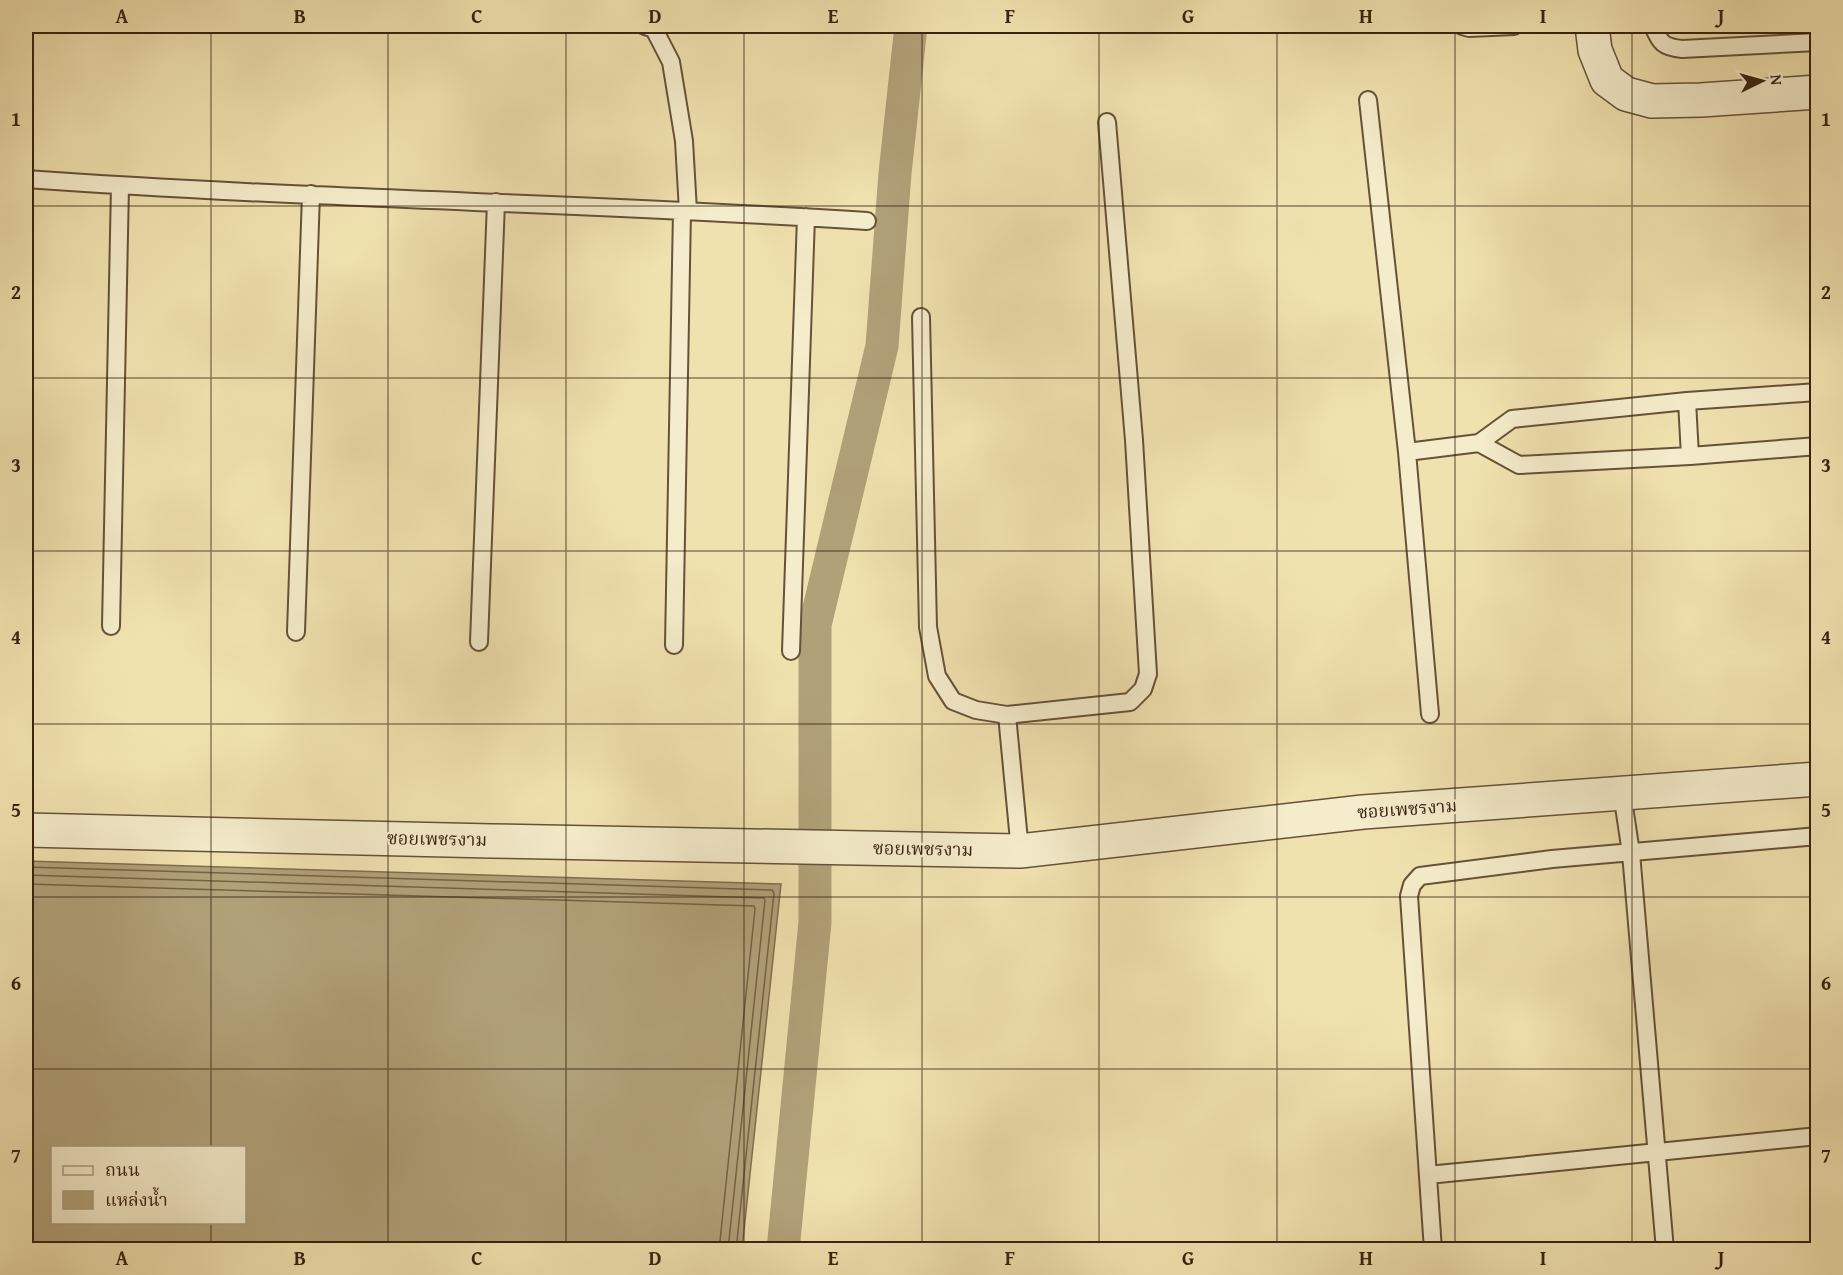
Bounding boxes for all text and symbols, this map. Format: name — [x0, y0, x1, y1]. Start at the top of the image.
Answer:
text: A — [116, 1, 129, 30]
text: B — [294, 1, 306, 30]
text: C — [471, 1, 483, 30]
text: D — [648, 1, 662, 30]
text: E — [828, 1, 839, 30]
text: F — [1005, 1, 1015, 30]
text: G — [1182, 1, 1194, 30]
text: H — [1359, 1, 1373, 30]
text: I — [1540, 1, 1546, 30]
text: J — [1715, 1, 1725, 30]
north arrow — [1732, 51, 1792, 111]
text: N — [1765, 73, 1789, 86]
text: 1 — [11, 104, 21, 133]
text: 1 — [1821, 104, 1831, 133]
text: 2 — [11, 277, 21, 306]
text: 2 — [1821, 277, 1831, 306]
text: 3 — [11, 450, 21, 479]
text: 3 — [1821, 450, 1831, 479]
text: 4 — [11, 622, 21, 651]
text: 4 — [1821, 622, 1831, 651]
street label: ซอยเพชรงาม — [1356, 792, 1458, 825]
text: 5 — [11, 795, 21, 824]
text: 5 — [1821, 795, 1831, 824]
street label: ซอยเพชรงาม — [387, 824, 487, 853]
street label: ซอยเพชรงาม — [873, 834, 973, 863]
text: 6 — [11, 968, 21, 997]
text: 6 — [1821, 968, 1831, 997]
text: 7 — [11, 1140, 21, 1169]
text: 7 — [1821, 1140, 1831, 1169]
legend — [51, 1146, 246, 1224]
text: ถนน — [105, 1156, 140, 1183]
text: แหล่งน้ำ — [105, 1186, 168, 1213]
text: A — [116, 1243, 129, 1272]
text: B — [294, 1243, 306, 1272]
text: C — [471, 1243, 483, 1272]
text: D — [648, 1243, 662, 1272]
text: E — [828, 1243, 839, 1272]
text: F — [1005, 1243, 1015, 1272]
text: G — [1182, 1243, 1194, 1272]
text: H — [1359, 1243, 1373, 1272]
text: I — [1540, 1243, 1546, 1272]
text: J — [1715, 1243, 1725, 1272]

